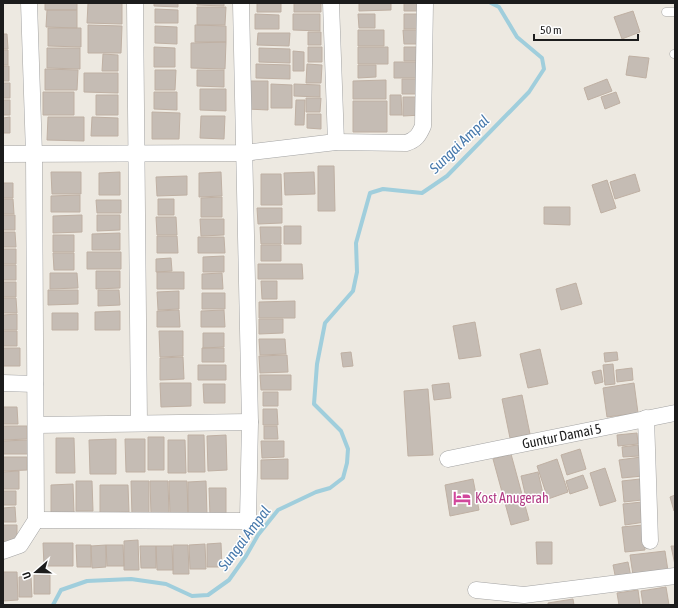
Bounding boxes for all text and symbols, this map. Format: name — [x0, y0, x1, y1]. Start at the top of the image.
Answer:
scale bar — [534, 16, 638, 42]
text: 50 m — [540, 23, 562, 37]
water label: Sungai Ampal — [425, 111, 492, 177]
street label: Guntur Damai 5 — [521, 420, 603, 452]
hotel icon: Kost Anugerah — [452, 488, 472, 508]
place label: Kost Anugerah — [475, 490, 549, 506]
water label: Sungai Ampal — [214, 502, 274, 574]
north arrow — [16, 552, 56, 592]
text: U — [20, 570, 33, 581]

